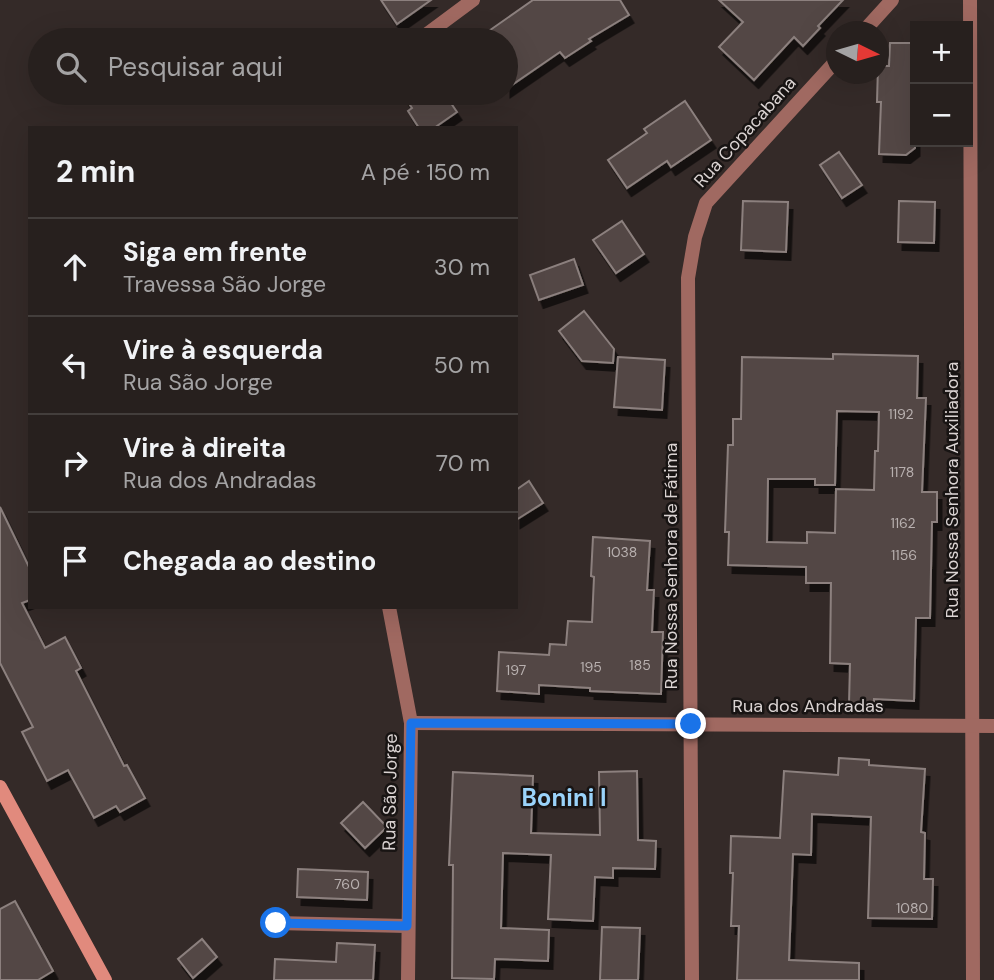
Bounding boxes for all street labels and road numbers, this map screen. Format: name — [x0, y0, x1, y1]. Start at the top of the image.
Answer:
street label: Rua Copacabana — [689, 71, 801, 193]
street label: Rua Nossa Senhora Auxiliadora — [940, 362, 964, 618]
street label: Rua Nossa Senhora de Fátima — [659, 443, 683, 689]
street label: Rua dos Andradas — [732, 694, 884, 718]
street label: Rua São Jorge — [377, 733, 403, 851]

